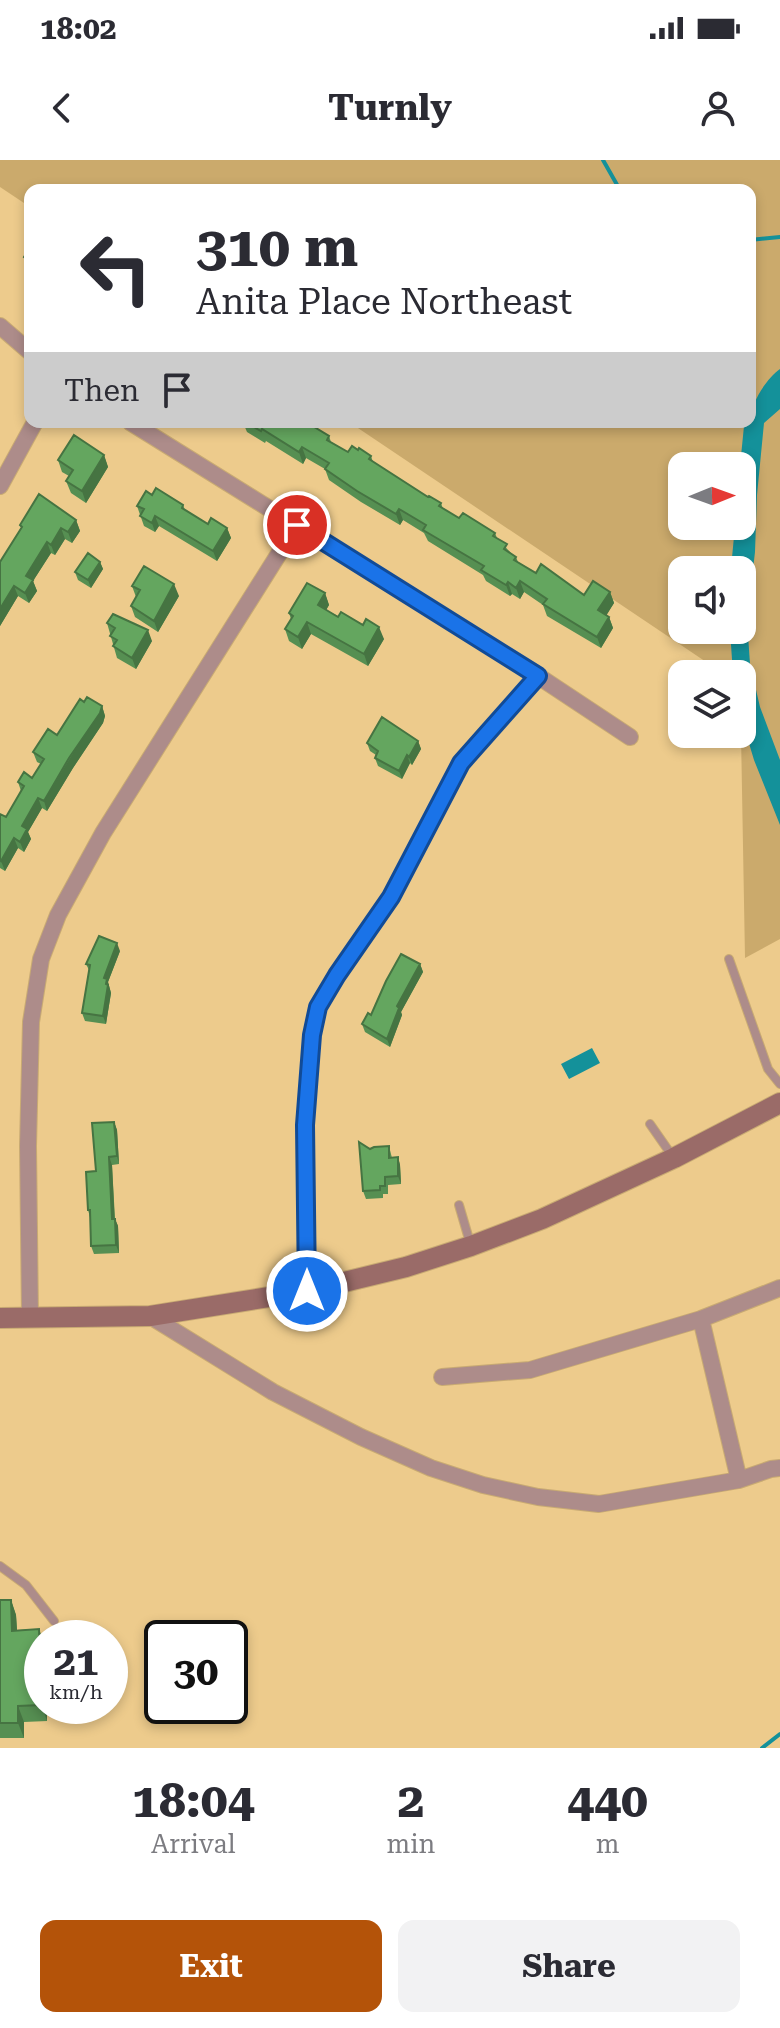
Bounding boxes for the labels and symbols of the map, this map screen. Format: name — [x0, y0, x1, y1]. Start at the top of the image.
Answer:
north arrow — [668, 452, 756, 540]
pin — [263, 491, 331, 559]
position arrow — [265, 1249, 349, 1333]
speed limit sign: 30 — [144, 1620, 248, 1724]

